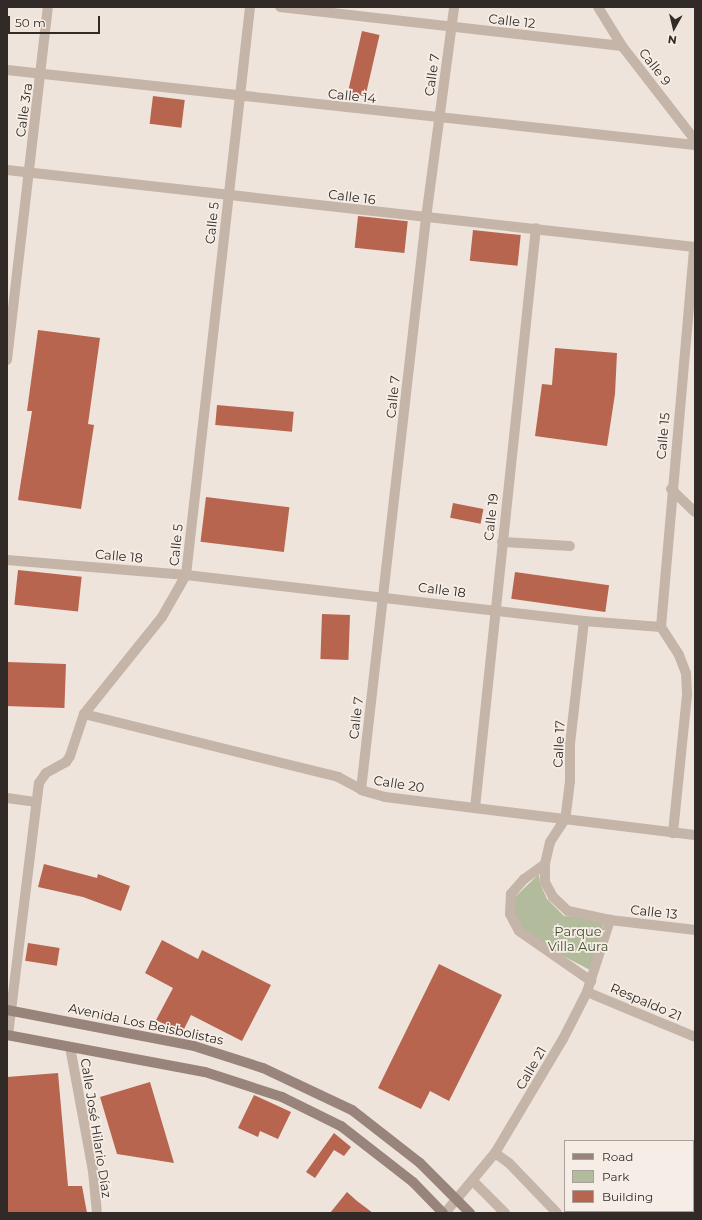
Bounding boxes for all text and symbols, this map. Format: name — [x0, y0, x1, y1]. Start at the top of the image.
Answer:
scale bar — [10, 8, 102, 34]
north arrow — [654, 8, 694, 48]
street label: Calle 12 — [488, 11, 536, 31]
text: 50 m — [15, 15, 46, 30]
text: N — [667, 32, 678, 47]
street label: Calle 9 — [636, 45, 674, 89]
street label: Calle 7 — [421, 53, 443, 97]
street label: Calle 3ra — [12, 82, 36, 138]
street label: Calle 14 — [327, 86, 377, 106]
street label: Calle 16 — [327, 186, 377, 208]
street label: Calle 5 — [202, 201, 222, 245]
street label: Calle 7 — [383, 375, 403, 419]
street label: Calle 15 — [653, 412, 673, 460]
street label: Calle 19 — [481, 492, 501, 542]
street label: Calle 5 — [166, 523, 186, 567]
street label: Calle 18 — [94, 546, 144, 566]
street label: Calle 18 — [417, 579, 467, 601]
street label: Calle 7 — [346, 696, 366, 740]
street label: Calle 17 — [550, 720, 568, 768]
street label: Calle 20 — [373, 772, 425, 796]
street label: Calle 13 — [630, 902, 678, 922]
park label: Parque Villa Aura — [548, 924, 608, 955]
street label: Respaldo 21 — [608, 980, 684, 1024]
street label: Avenida Los Beisbolistas — [67, 1000, 225, 1048]
street label: Calle 21 — [512, 1044, 550, 1092]
street label: Calle José Hilario Díaz — [77, 1057, 115, 1199]
legend — [564, 1140, 694, 1212]
text: Road — [602, 1149, 633, 1164]
text: Park — [602, 1169, 629, 1184]
text: Building — [602, 1189, 653, 1204]

